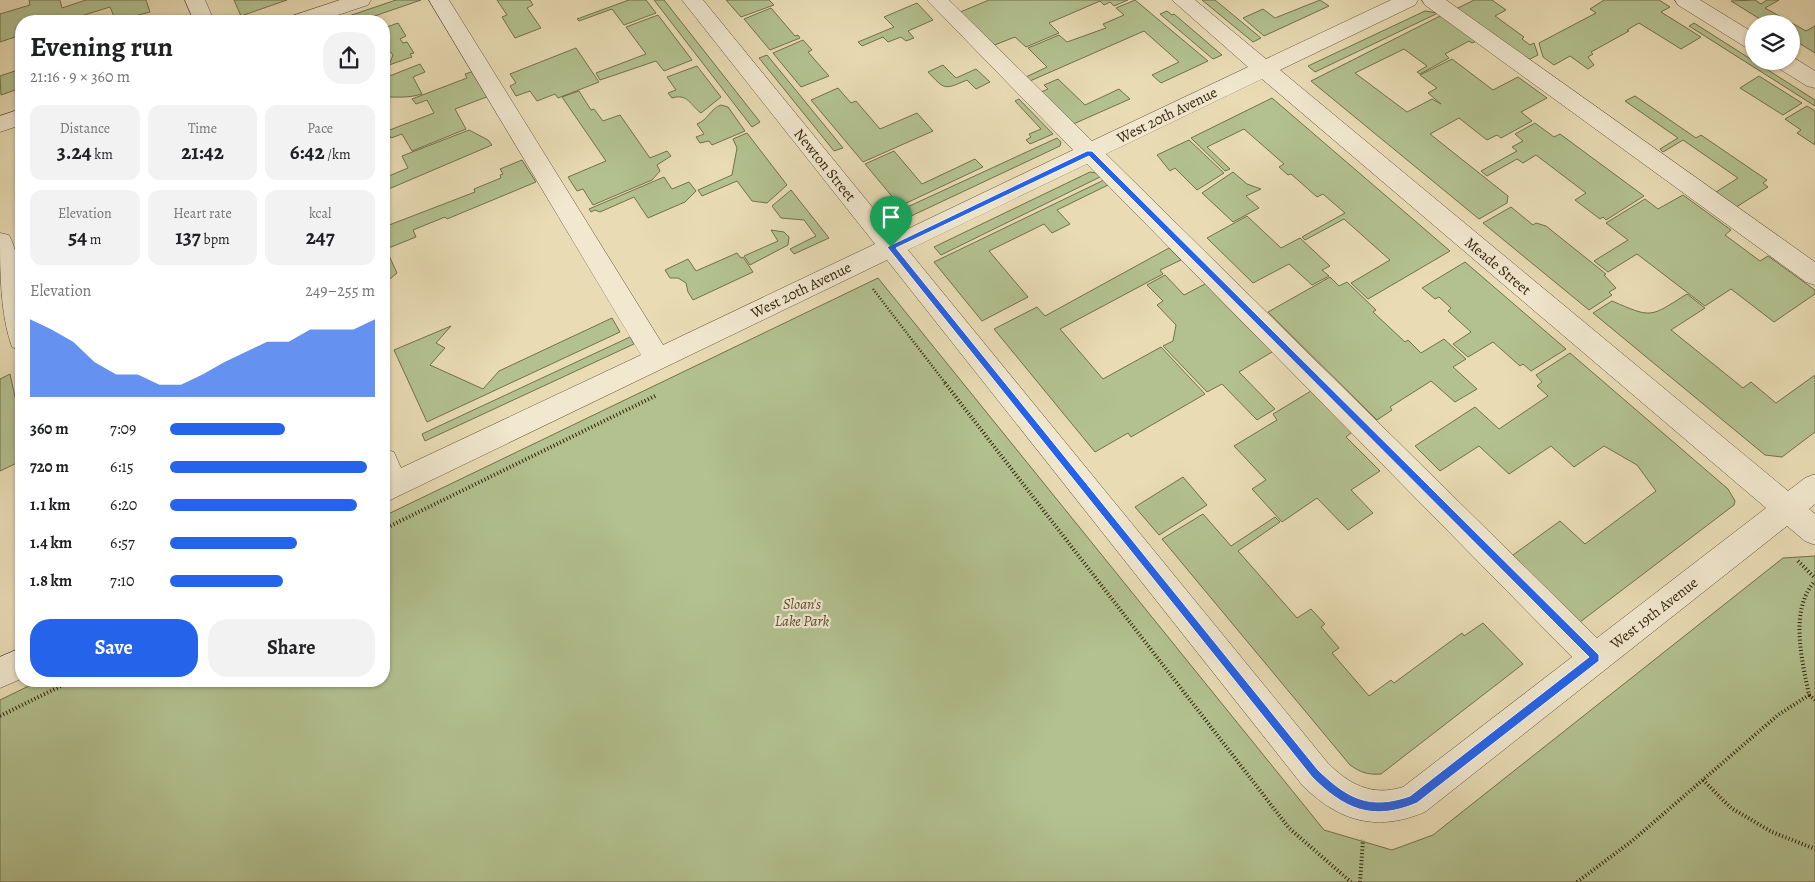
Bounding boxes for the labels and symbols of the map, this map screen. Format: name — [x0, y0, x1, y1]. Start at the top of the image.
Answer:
street label: West 20th Avenue — [1113, 82, 1221, 148]
street label: Newton Street — [789, 124, 861, 206]
pin — [870, 196, 912, 247]
street label: Meade Street — [1461, 232, 1535, 300]
street label: West 20th Avenue — [747, 257, 855, 323]
street label: West 19th Avenue — [1605, 572, 1702, 654]
park label: Sloan's Lake Park — [775, 594, 830, 631]

